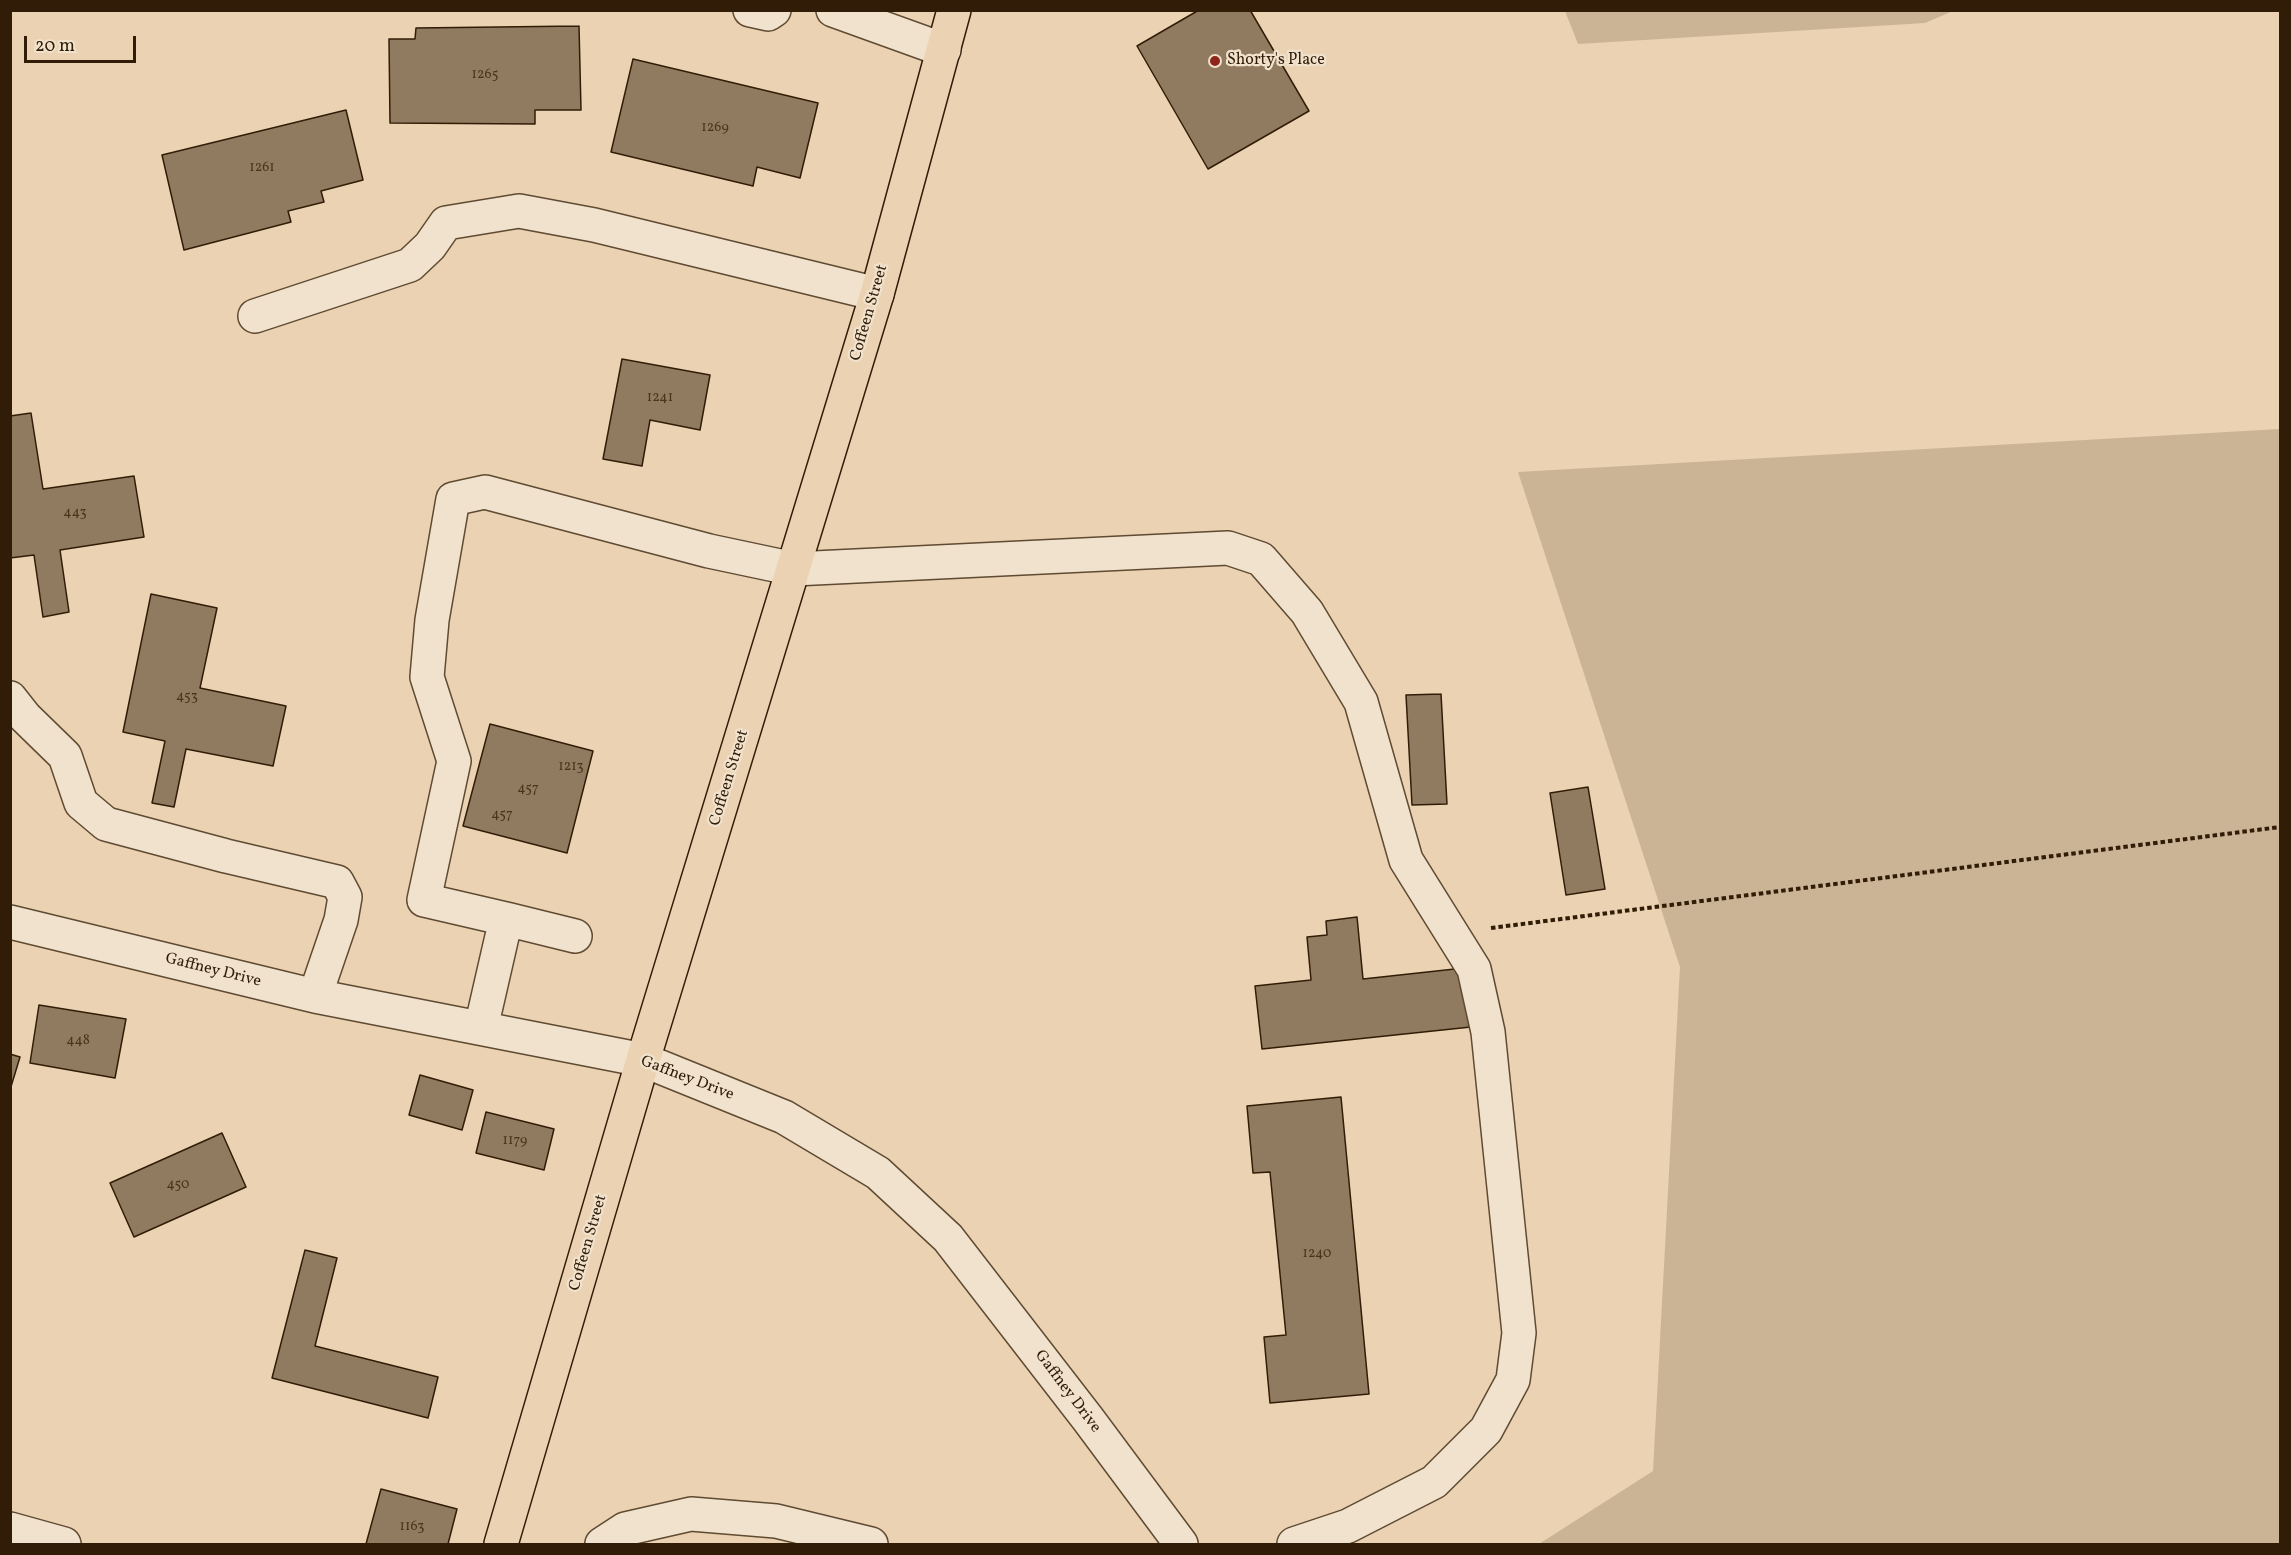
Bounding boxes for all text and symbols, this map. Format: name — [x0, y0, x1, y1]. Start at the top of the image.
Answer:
scale bar — [27, 24, 140, 62]
text: 20 m — [35, 34, 75, 59]
place label: Shorty's Place — [1227, 51, 1325, 71]
marker: Shorty's Place — [1208, 54, 1222, 68]
house number: 1265 — [472, 67, 498, 83]
house number: 1269 — [701, 120, 729, 136]
house number: 1261 — [249, 160, 275, 176]
street label: Coffeen Street — [847, 263, 893, 363]
house number: 1241 — [647, 390, 673, 406]
house number: 443 — [63, 505, 87, 521]
house number: 453 — [176, 689, 198, 705]
street label: Coffeen Street — [706, 728, 754, 828]
house number: 1213 — [558, 759, 584, 775]
house number: 457 — [517, 781, 539, 797]
house number: 457 — [491, 807, 513, 823]
street label: Gaffney Drive — [163, 950, 263, 992]
house number: 448 — [66, 1033, 90, 1049]
street label: Gaffney Drive — [638, 1052, 736, 1106]
house number: 1179 — [503, 1133, 527, 1149]
house number: 450 — [167, 1177, 189, 1193]
street label: Coffeen Street — [566, 1193, 612, 1293]
house number: 1240 — [1302, 1246, 1332, 1262]
street label: Gaffney Drive — [1030, 1347, 1104, 1437]
house number: 1163 — [400, 1519, 424, 1535]

